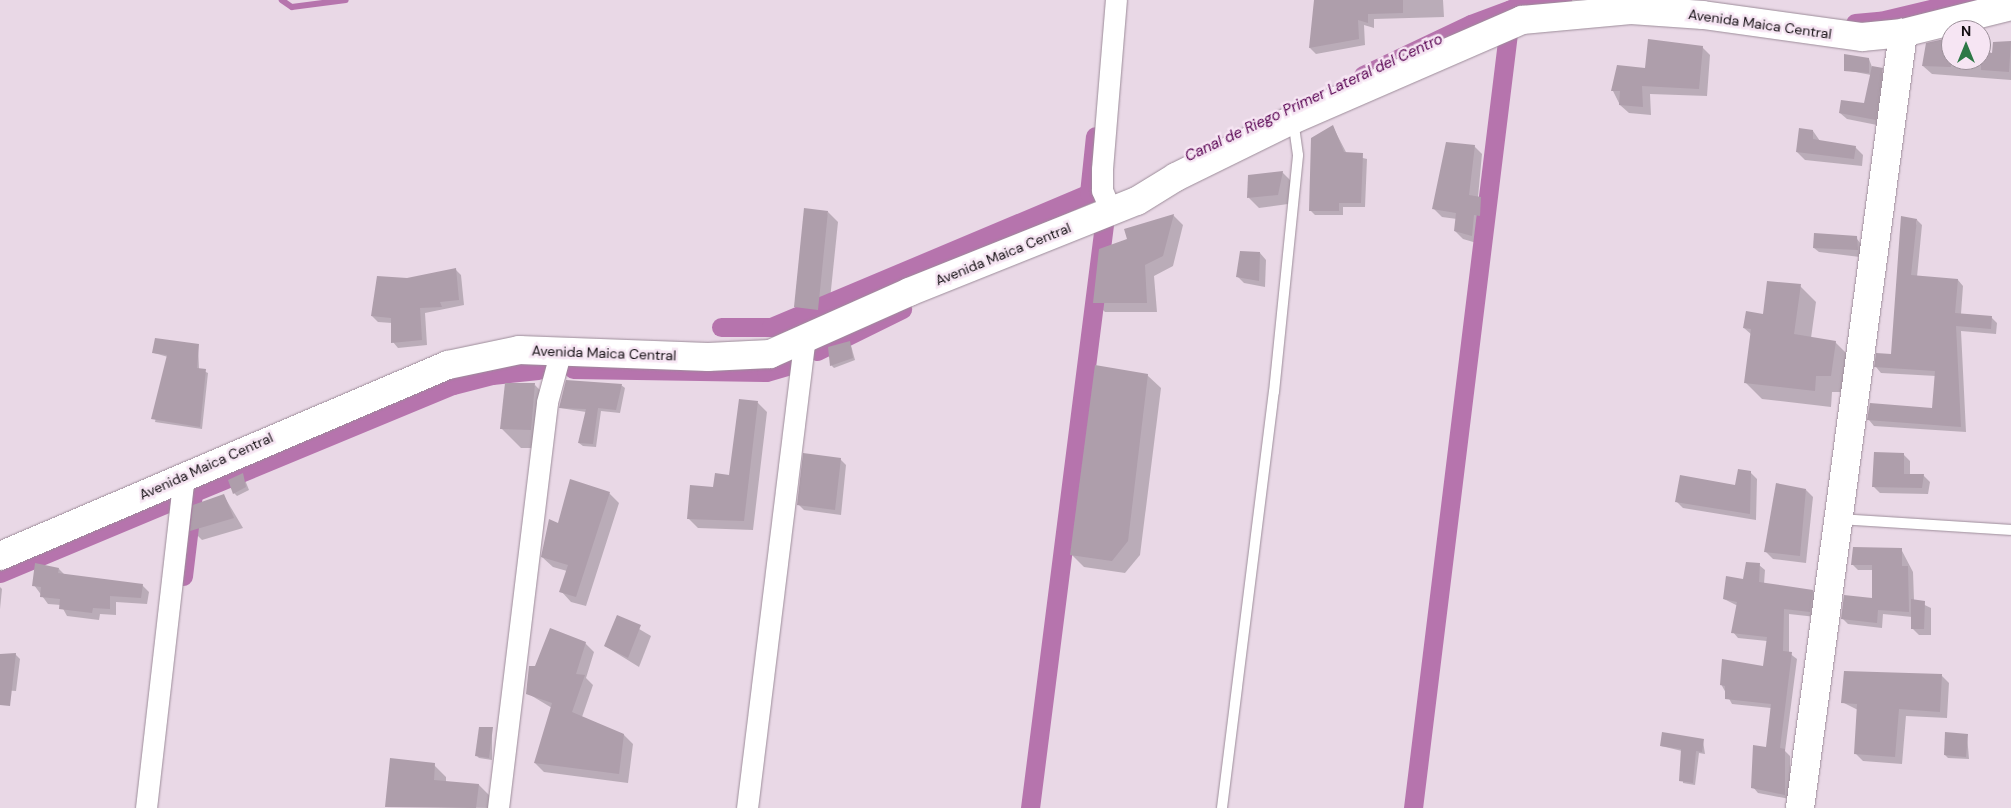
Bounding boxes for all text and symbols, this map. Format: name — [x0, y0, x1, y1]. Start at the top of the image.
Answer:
street label: Avenida Maica Central — [1687, 6, 1833, 42]
north arrow — [1941, 20, 1991, 70]
text: N — [1961, 22, 1971, 40]
water label: Canal de Riego Primer Lateral del Centro — [1182, 30, 1446, 166]
street label: Avenida Maica Central — [933, 219, 1073, 289]
street label: Avenida Maica Central — [531, 342, 677, 364]
street label: Avenida Maica Central — [137, 429, 275, 503]

